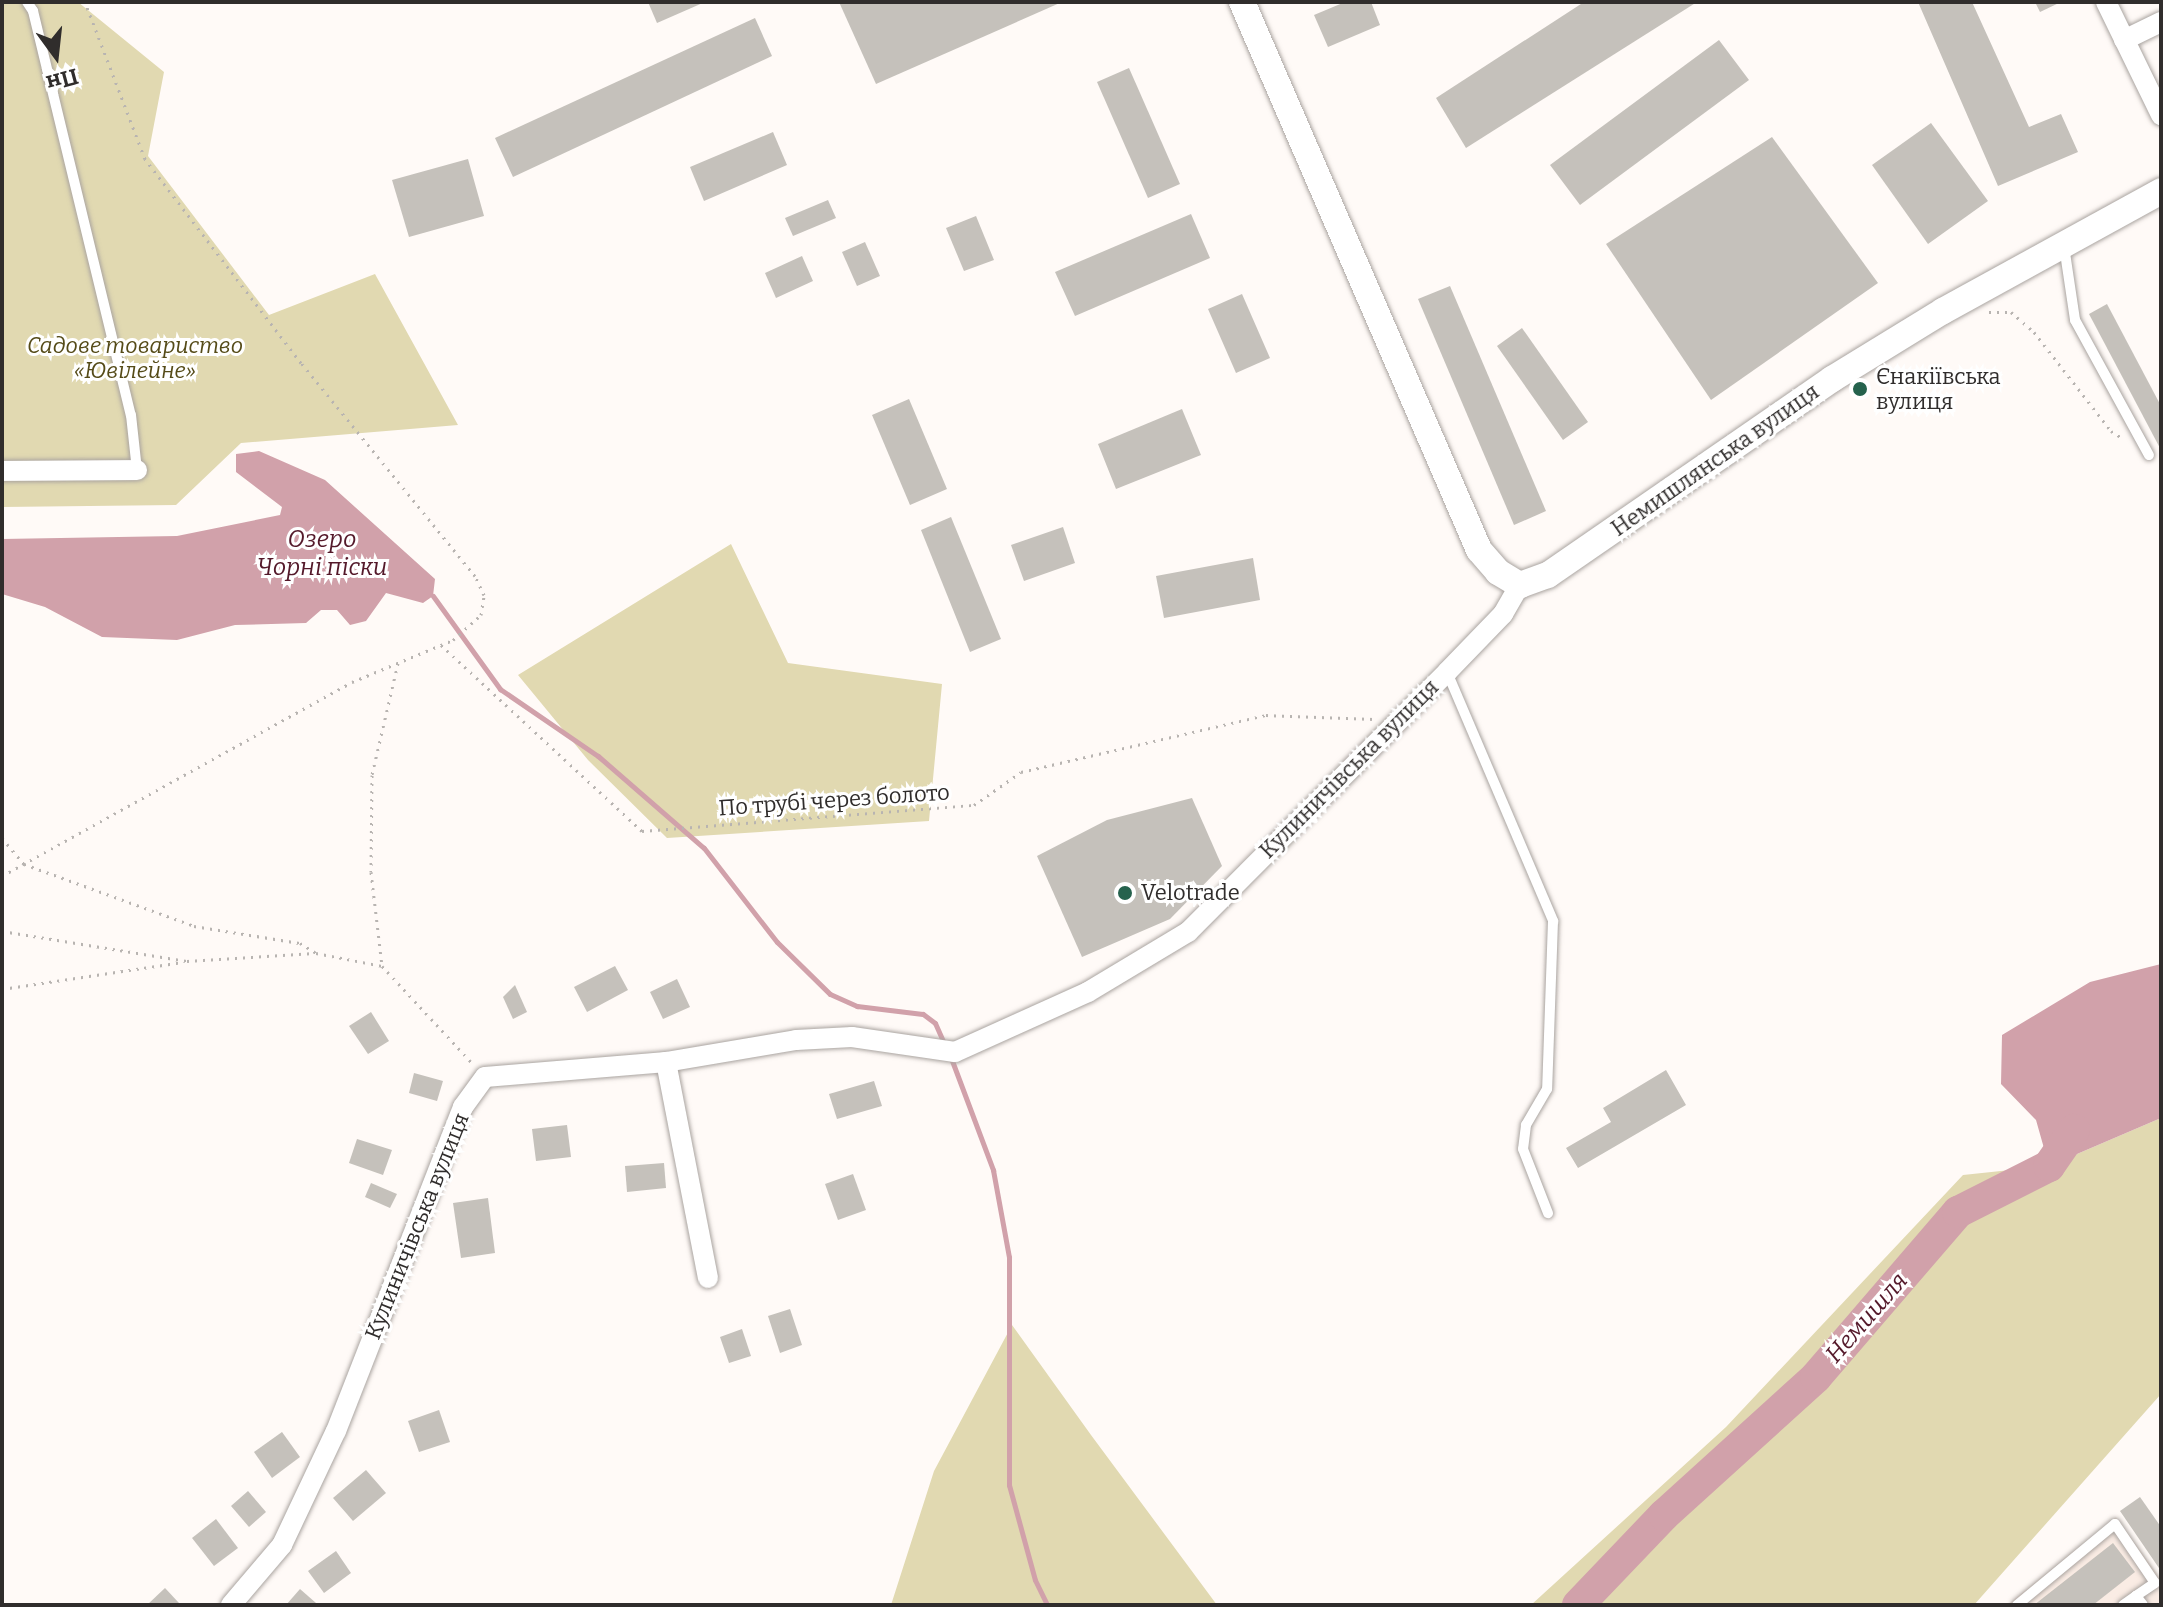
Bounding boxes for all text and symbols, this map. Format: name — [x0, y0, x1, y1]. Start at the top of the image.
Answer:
north arrow — [16, 16, 96, 96]
text: Пн — [43, 63, 81, 97]
park label: Садове товариство «Ювілейне» — [27, 332, 243, 384]
place label: Єнакіївська вулиця — [1876, 363, 2000, 414]
street label: Немишлянська вулиця — [1606, 378, 1824, 542]
marker: Єнакіївська вулиця — [1851, 380, 1869, 398]
water label: Озеро Чорні піски — [257, 526, 387, 582]
street label: Кулиничівська вулиця — [1254, 674, 1444, 864]
street label: По трубі через болото — [717, 779, 951, 821]
place label: Velotrade — [1141, 880, 1240, 906]
marker: Velotrade — [1116, 884, 1134, 902]
street label: Кулиничівська вулиця — [359, 1109, 475, 1343]
water label: Немишля — [1820, 1267, 1914, 1369]

